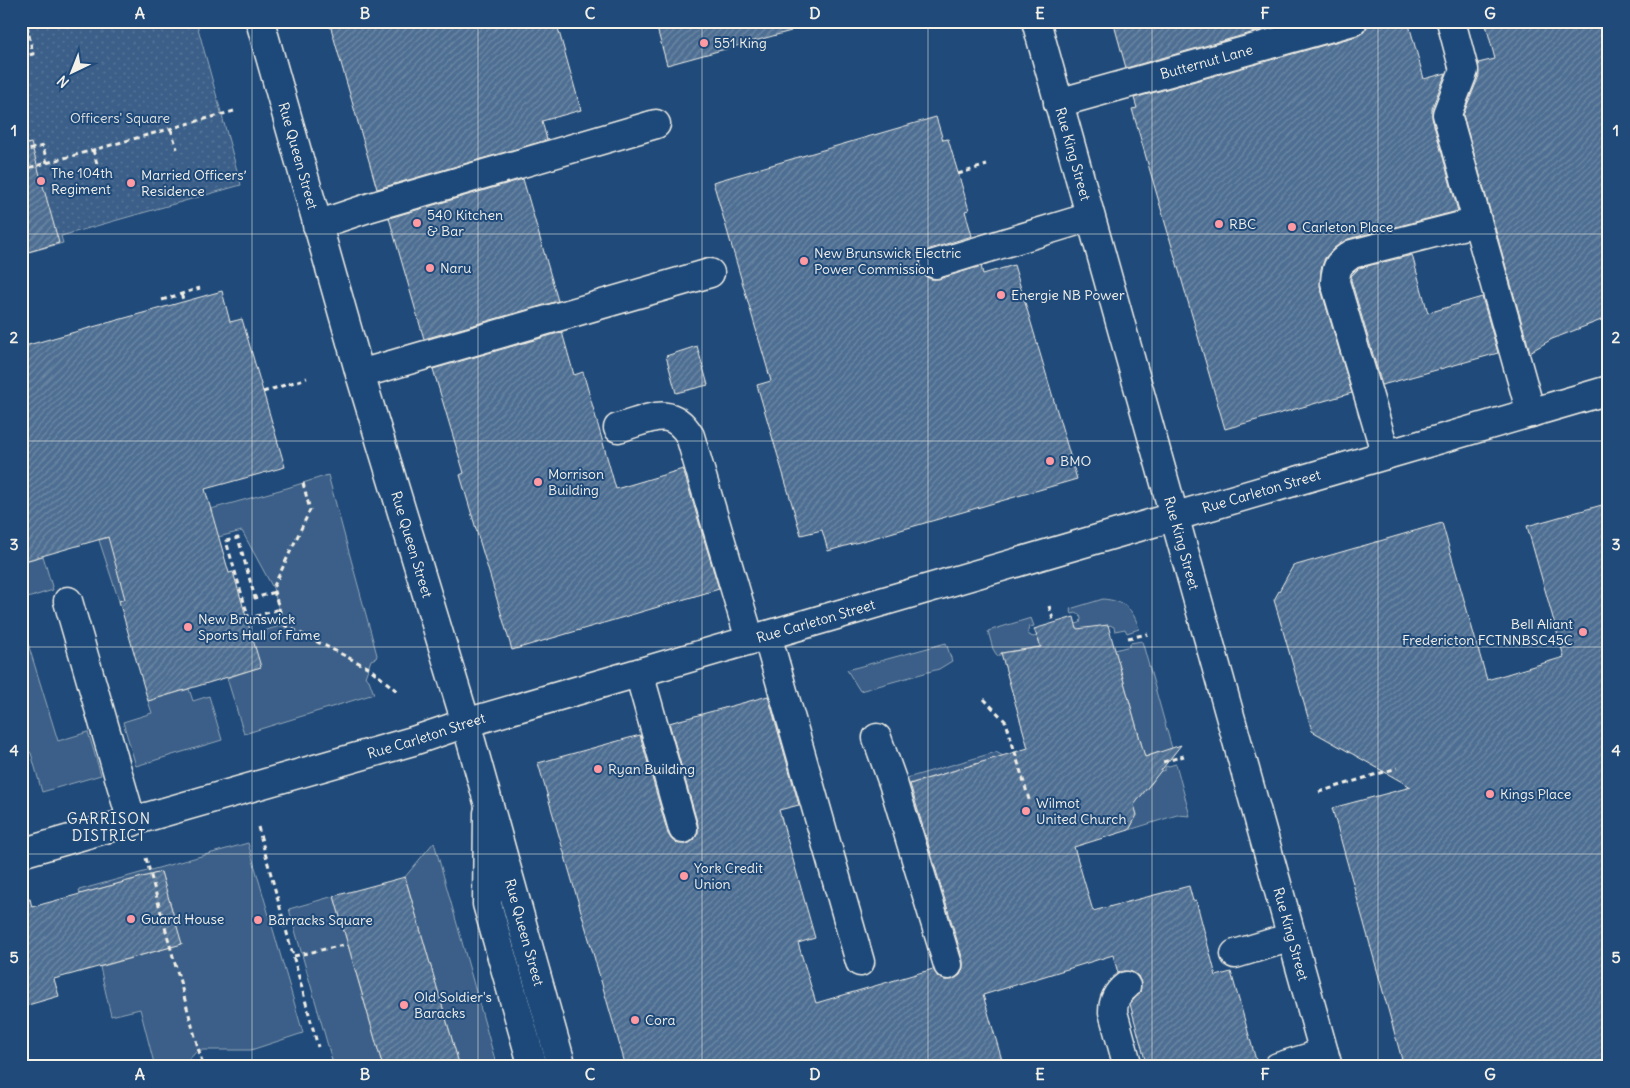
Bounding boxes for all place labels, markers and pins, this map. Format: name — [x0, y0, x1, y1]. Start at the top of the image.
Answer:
place label: 551 King — [714, 34, 767, 52]
marker: 551 King — [698, 37, 710, 49]
place label: The 104th Regiment — [51, 164, 113, 198]
place label: Married Officers’ Residence — [141, 166, 247, 200]
marker: The 104th Regiment — [35, 175, 47, 187]
marker: Married Officers’ Residence — [125, 177, 137, 189]
place label: 540 Kitchen & Bar — [427, 206, 503, 240]
place label: RBC — [1229, 215, 1256, 233]
marker: 540 Kitchen & Bar — [411, 217, 423, 229]
marker: RBC — [1213, 218, 1225, 230]
place label: Carleton Place — [1302, 218, 1393, 236]
marker: Carleton Place — [1286, 221, 1298, 233]
place label: New Brunswick Electric Power Commission — [814, 244, 961, 278]
marker: New Brunswick Electric Power Commission — [798, 255, 810, 267]
place label: Naru — [440, 259, 471, 277]
marker: Naru — [424, 262, 436, 274]
place label: Energie NB Power — [1011, 286, 1125, 304]
marker: Energie NB Power — [995, 289, 1007, 301]
place label: BMO — [1060, 452, 1092, 470]
marker: BMO — [1044, 455, 1056, 467]
place label: Morrison Building — [548, 465, 604, 499]
marker: Morrison Building — [532, 476, 544, 488]
place label: New Brunswick Sports Hall of Fame — [198, 610, 320, 644]
place label: Bell Aliant Fredericton FCTNNBSC45C — [1402, 615, 1573, 649]
marker: New Brunswick Sports Hall of Fame — [182, 621, 194, 633]
marker: Bell Aliant Fredericton FCTNNBSC45C — [1577, 626, 1589, 638]
place label: Ryan Building — [608, 760, 695, 778]
marker: Ryan Building — [592, 763, 604, 775]
place label: Kings Place — [1500, 785, 1571, 803]
marker: Kings Place — [1484, 788, 1496, 800]
place label: Wilmot United Church — [1036, 794, 1127, 828]
marker: Wilmot United Church — [1020, 805, 1032, 817]
place label: York Credit Union — [694, 859, 763, 893]
marker: York Credit Union — [678, 870, 690, 882]
place label: Guard House — [141, 910, 224, 928]
place label: Barracks Square — [268, 911, 373, 929]
marker: Guard House — [125, 913, 137, 925]
marker: Barracks Square — [252, 914, 264, 926]
place label: Old Soldier's Baracks — [414, 988, 492, 1022]
marker: Old Soldier's Baracks — [398, 999, 410, 1011]
place label: Cora — [645, 1011, 676, 1029]
marker: Cora — [629, 1014, 641, 1026]

